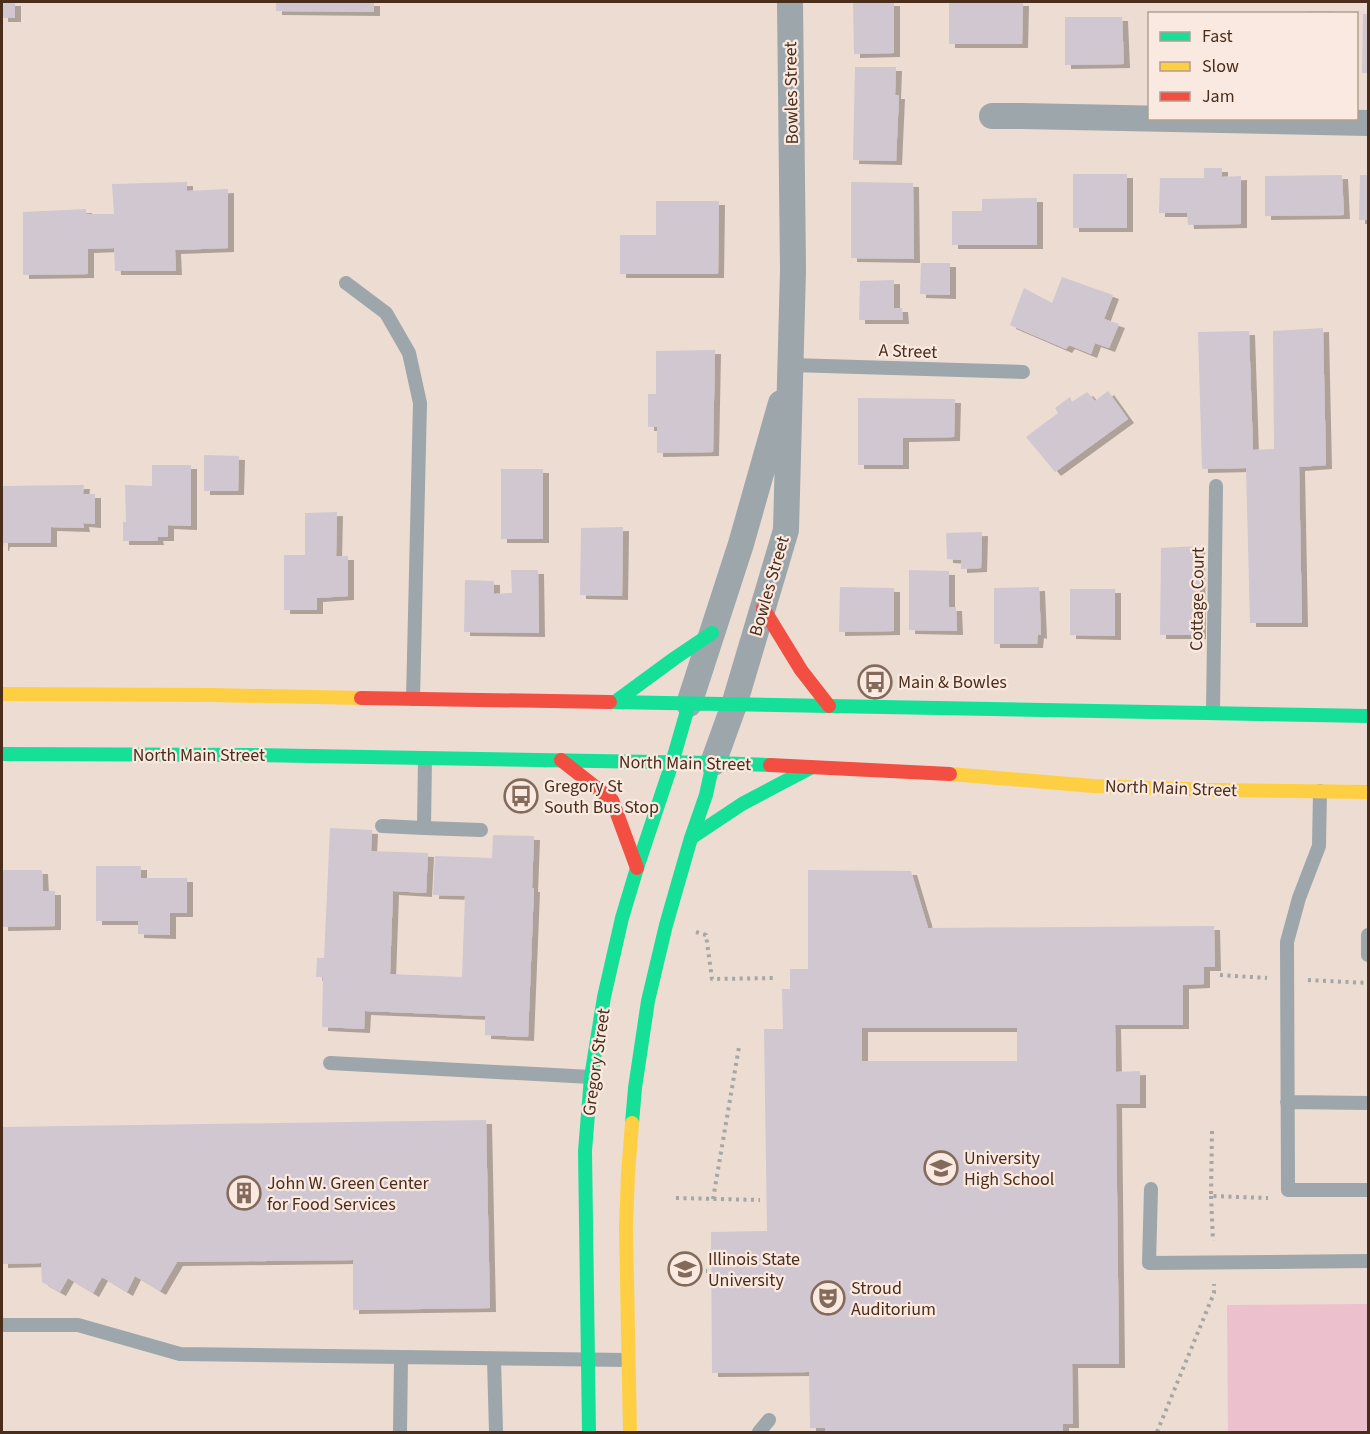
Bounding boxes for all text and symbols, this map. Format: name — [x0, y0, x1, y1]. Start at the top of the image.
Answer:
legend — [1148, 12, 1358, 120]
text: Fast — [1202, 24, 1233, 49]
street label: Bowles Street — [778, 41, 805, 145]
text: Slow — [1202, 54, 1239, 79]
text: Jam — [1202, 84, 1235, 109]
street label: A Street — [878, 338, 938, 365]
street label: Bowles Street — [743, 533, 796, 639]
street label: Cottage Court — [1184, 547, 1211, 651]
bus stop icon: Main & Bowles — [857, 664, 893, 700]
place label: Main & Bowles — [898, 670, 1007, 695]
street label: North Main Street — [133, 743, 265, 768]
street label: North Main Street — [619, 750, 751, 777]
place label: Gregory St South Bus Stop — [544, 774, 659, 820]
street label: North Main Street — [1104, 774, 1238, 803]
bus stop icon: Gregory St South Bus Stop — [503, 778, 539, 814]
street label: Gregory Street — [577, 1007, 616, 1117]
place label: University High School — [964, 1146, 1054, 1192]
school or university icon: University High School — [923, 1150, 959, 1186]
place label: John W. Green Center for Food Services — [267, 1171, 430, 1217]
building icon: John W. Green Center for Food Services — [226, 1175, 262, 1211]
place label: Illinois State University — [708, 1247, 800, 1293]
school or university icon: Illinois State University — [667, 1251, 703, 1287]
place label: Stroud Auditorium — [851, 1276, 936, 1322]
theatre icon: Stroud Auditorium — [810, 1280, 846, 1316]

